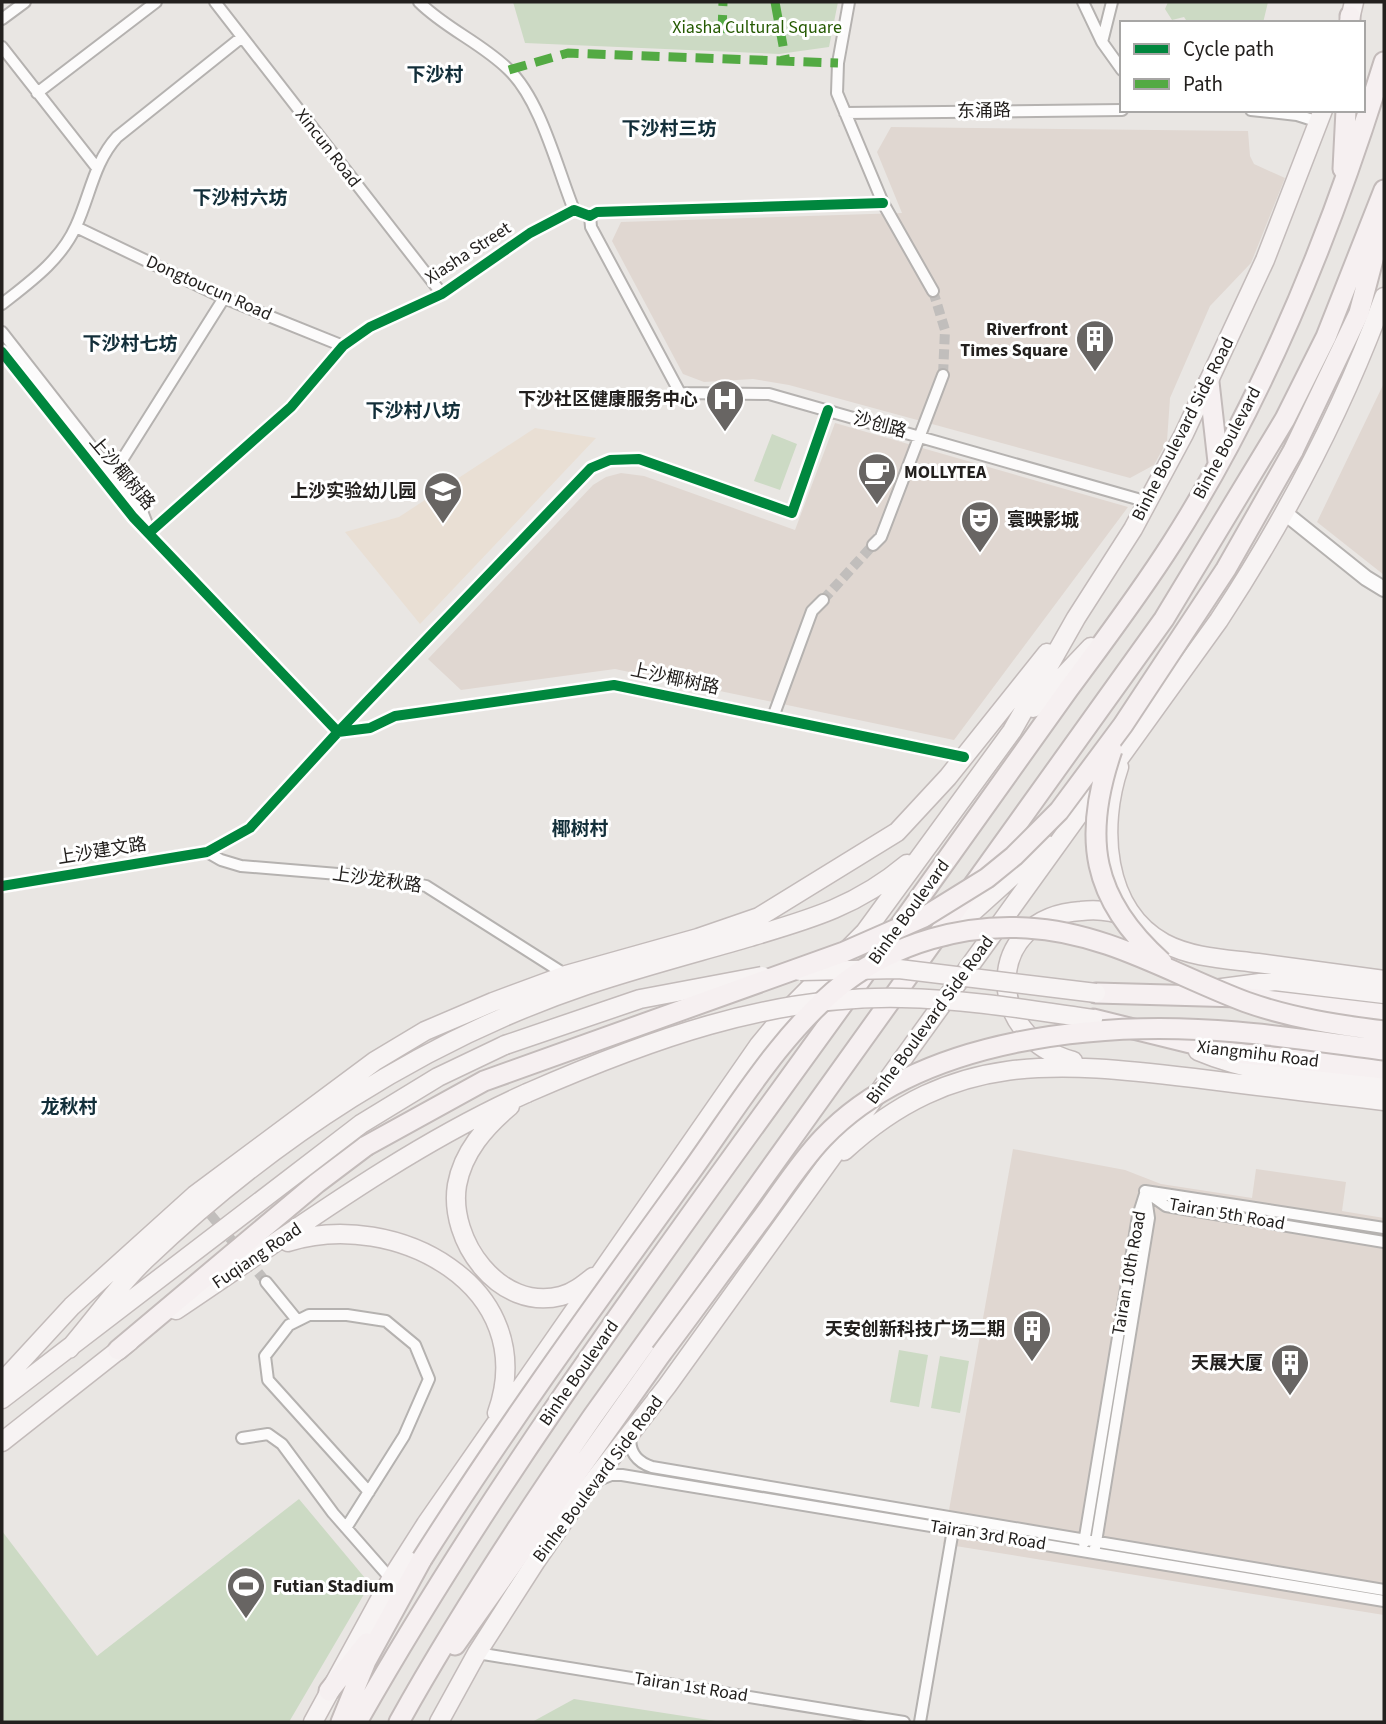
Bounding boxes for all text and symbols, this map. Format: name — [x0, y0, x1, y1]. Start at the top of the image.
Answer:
park label: Xiasha Cultural Square — [672, 15, 842, 40]
legend — [1120, 21, 1365, 112]
text: Cycle path — [1183, 34, 1274, 64]
district label: 下沙村 — [406, 62, 464, 89]
text: Path — [1183, 69, 1223, 99]
street label: 东涌路 — [957, 98, 1011, 124]
street label: Xincun Road — [289, 103, 367, 193]
district label: 下沙村三坊 — [621, 116, 717, 143]
district label: 下沙村六坊 — [192, 185, 288, 212]
street label: Xiasha Street — [420, 216, 516, 290]
street label: Dongtoucun Road — [142, 249, 276, 327]
place label: Riverfront Times Square — [960, 317, 1068, 363]
building icon: Riverfront Times Square — [1074, 318, 1116, 373]
district label: 下沙村七坊 — [82, 331, 178, 358]
street label: Binhe Boulevard Side Road — [1127, 334, 1239, 524]
hospital icon: 下沙社区健康服务中心 — [704, 378, 746, 433]
street label: Binhe Boulevard — [1188, 383, 1266, 503]
place label: 下沙社区健康服务中心 — [518, 387, 698, 412]
district label: 下沙村八坊 — [365, 398, 461, 425]
street label: 沙创路 — [851, 406, 909, 444]
street label: 上沙椰树路 — [83, 430, 161, 516]
cafe icon: MOLLYTEA — [856, 451, 898, 506]
place label: MOLLYTEA — [904, 460, 987, 485]
school or university icon: 上沙实验幼儿园 — [422, 470, 464, 525]
place label: 上沙实验幼儿园 — [290, 479, 416, 504]
theatre icon: 寰映影城 — [959, 499, 1001, 554]
place label: 寰映影城 — [1007, 508, 1079, 533]
street label: 上沙椰树路 — [628, 657, 722, 701]
district label: 椰树村 — [551, 816, 609, 843]
street label: 上沙建文路 — [56, 832, 148, 870]
street label: Binhe Boulevard — [862, 854, 956, 970]
street label: 上沙龙秋路 — [331, 861, 423, 899]
street label: Binhe Boulevard Side Road — [860, 931, 1000, 1109]
street label: Xiangmihu Road — [1196, 1034, 1320, 1074]
district label: 龙秋村 — [40, 1094, 98, 1121]
street label: Tairan 5th Road — [1167, 1192, 1287, 1236]
street label: Tairan 10th Road — [1106, 1209, 1152, 1337]
street label: Fuqiang Road — [207, 1217, 307, 1295]
building icon: 天安创新科技广场二期 — [1011, 1308, 1053, 1363]
street label: Binhe Boulevard — [533, 1315, 625, 1431]
place label: 天安创新科技广场二期 — [825, 1317, 1005, 1342]
building icon: 天展大厦 — [1269, 1342, 1311, 1397]
place label: 天展大厦 — [1191, 1351, 1263, 1376]
street label: Binhe Boulevard Side Road — [527, 1390, 669, 1568]
street label: Tairan 3rd Road — [928, 1513, 1048, 1557]
sports icon: Futian Stadium — [225, 1565, 267, 1620]
place label: Futian Stadium — [273, 1574, 394, 1599]
street label: Tairan 1st Road — [632, 1666, 750, 1708]

